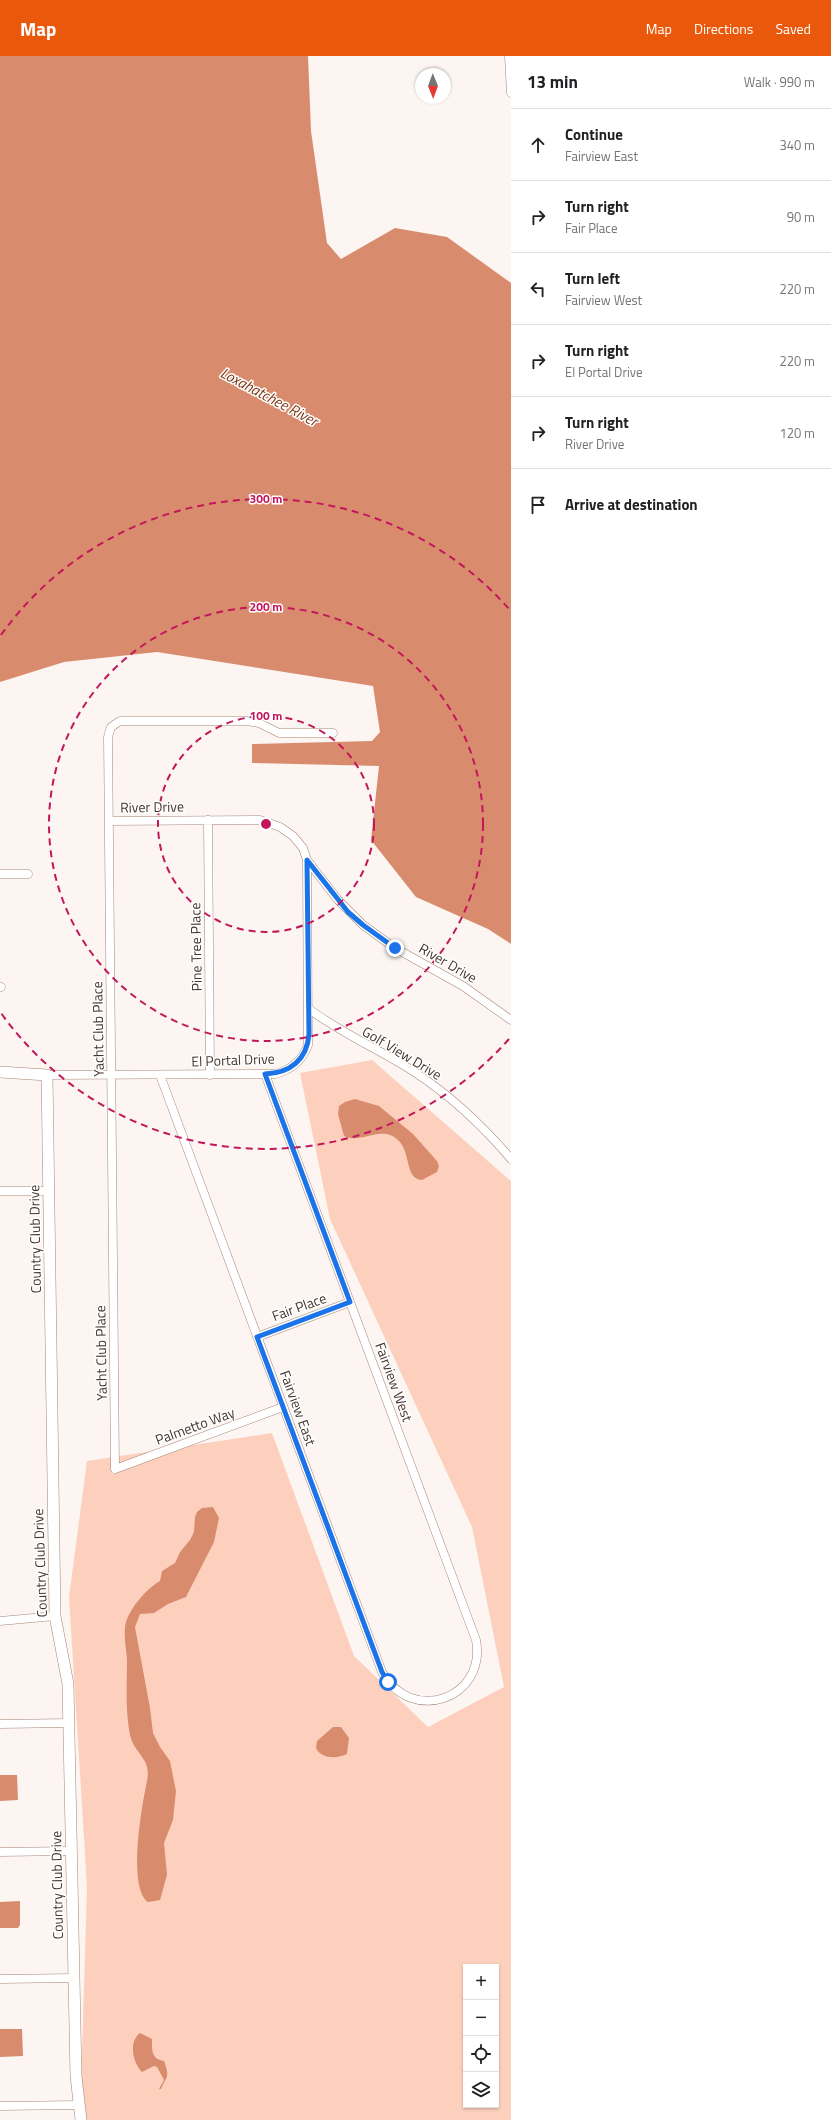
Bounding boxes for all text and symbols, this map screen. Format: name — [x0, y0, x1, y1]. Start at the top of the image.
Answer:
text: Map — [20, 14, 56, 43]
text: Map — [646, 18, 672, 39]
text: Directions — [694, 18, 753, 39]
text: Saved — [775, 18, 811, 39]
north arrow — [415, 68, 451, 104]
text: 13 min — [527, 69, 578, 95]
text: Walk · 990 m — [744, 72, 815, 92]
text: Continue — [565, 123, 623, 146]
icon: ahead — [527, 134, 549, 156]
text: 340 m — [779, 135, 815, 155]
text: Fairview East — [565, 146, 638, 166]
text: Turn right — [565, 195, 629, 218]
icon: right — [527, 206, 549, 228]
text: 90 m — [787, 207, 815, 227]
text: Fair Place — [565, 218, 618, 238]
text: Turn left — [565, 267, 620, 290]
icon: left — [527, 278, 549, 300]
text: 220 m — [779, 279, 815, 299]
text: Fairview West — [565, 290, 642, 310]
text: Turn right — [565, 339, 629, 362]
icon: right — [527, 350, 549, 372]
text: 220 m — [779, 351, 815, 371]
water label: Loxahatchee River — [216, 361, 324, 433]
text: El Portal Drive — [565, 362, 642, 382]
text: Turn right — [565, 411, 629, 434]
icon: right — [527, 422, 549, 444]
text: 120 m — [779, 423, 815, 443]
text: River Drive — [565, 434, 624, 454]
text: 300 m — [250, 489, 282, 508]
text: Arrive at destination — [565, 493, 698, 516]
icon: arrive — [527, 494, 549, 516]
text: 200 m — [250, 597, 282, 616]
text: 100 m — [250, 706, 282, 725]
street label: River Drive — [120, 795, 184, 818]
centre of rings — [259, 817, 273, 831]
street label: Pine Tree Place — [184, 902, 207, 992]
street label: River Drive — [415, 937, 481, 988]
route end — [386, 939, 404, 957]
street label: Yacht Club Place — [86, 981, 109, 1077]
street label: Golf View Drive — [358, 1021, 446, 1085]
street label: El Portal Drive — [191, 1048, 275, 1071]
street label: Country Club Drive — [23, 1184, 46, 1294]
street label: Fair Place — [269, 1287, 329, 1326]
street label: Yacht Club Place — [89, 1305, 112, 1401]
street label: Fairview West — [370, 1339, 419, 1424]
street label: Fairview East — [275, 1367, 322, 1448]
street label: Palmetto Way — [152, 1401, 238, 1450]
street label: Country Club Drive — [27, 1508, 52, 1618]
route start — [379, 1673, 397, 1691]
street label: Country Club Drive — [45, 1830, 68, 1940]
map controls — [463, 1964, 499, 2108]
button: + — [463, 1964, 499, 2000]
button: − — [463, 2000, 499, 2036]
button: locate — [463, 2036, 499, 2072]
button: layers — [463, 2072, 499, 2108]

